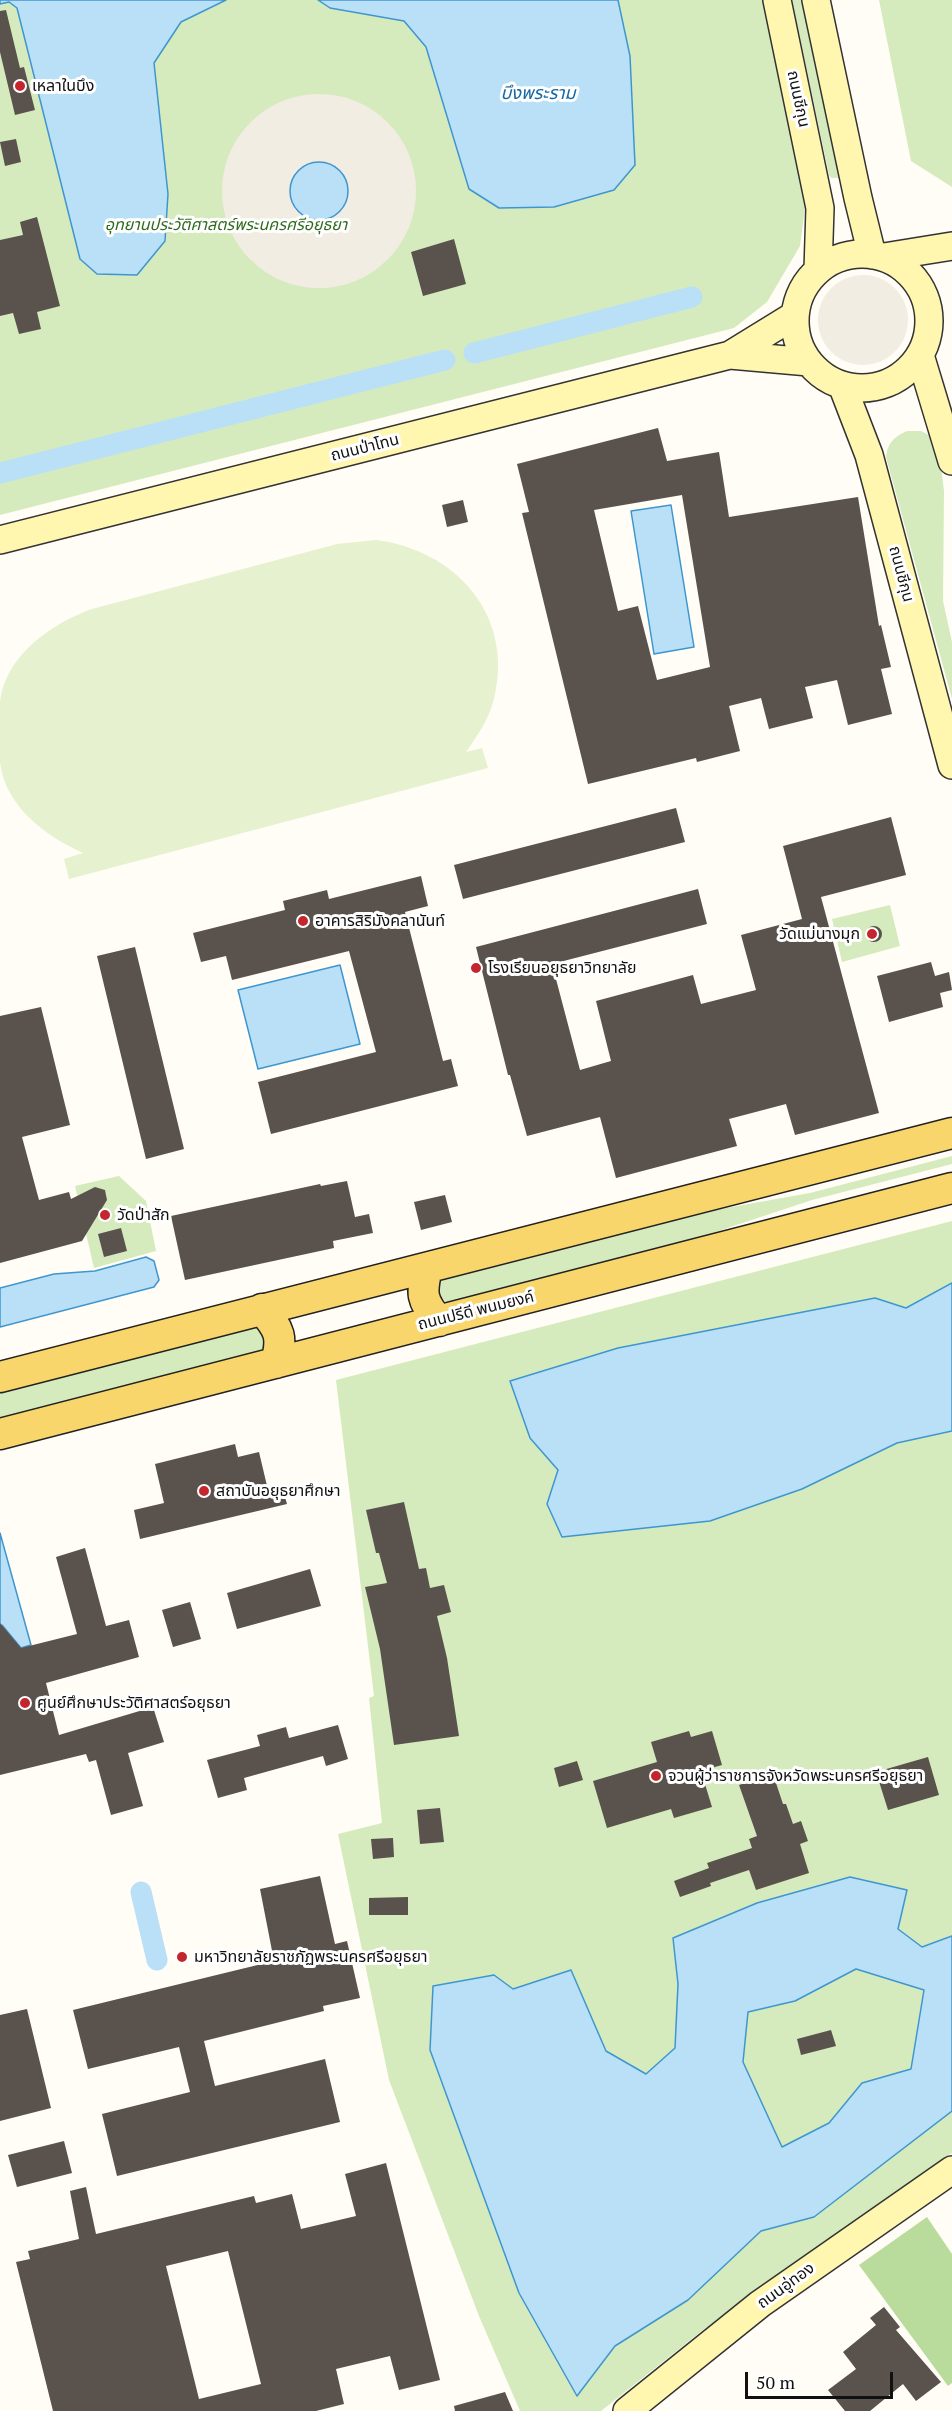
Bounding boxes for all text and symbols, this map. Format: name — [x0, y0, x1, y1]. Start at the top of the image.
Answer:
street label: ถนนชีกุน — [783, 69, 813, 129]
place label: เหลาในบึง — [32, 76, 94, 96]
marker: เหลาในบึง — [13, 79, 27, 93]
water label: บึงพระราม — [500, 83, 576, 105]
park label: อุทยานประวัติศาสตร์พระนครศรีอยุธยา — [105, 215, 347, 235]
street label: ถนนป่าโทน — [329, 430, 401, 466]
street label: ถนนชีกุน — [884, 544, 918, 604]
place label: อาคารสิริมังคลานันท์ — [315, 911, 445, 931]
marker: อาคารสิริมังคลานันท์ — [296, 914, 310, 928]
place label: วัดแม่นางมุก — [779, 924, 860, 944]
marker: วัดแม่นางมุก — [865, 927, 879, 941]
place label: โรงเรียนอยุธยาวิทยาลัย — [488, 958, 636, 978]
marker: โรงเรียนอยุธยาวิทยาลัย — [469, 961, 483, 975]
place label: วัดป่าสัก — [117, 1205, 170, 1225]
marker: วัดป่าสัก — [98, 1208, 112, 1222]
street label: ถนนปรีดี พนมยงค์ — [416, 1287, 536, 1335]
place label: สถาบันอยุธยาศึกษา — [216, 1481, 341, 1501]
marker: สถาบันอยุธยาศึกษา — [197, 1484, 211, 1498]
place label: ศูนย์ศึกษาประวัติศาสตร์อยุธยา — [37, 1693, 231, 1713]
marker: ศูนย์ศึกษาประวัติศาสตร์อยุธยา — [18, 1696, 32, 1710]
place label: จวนผู้ว่าราชการจังหวัดพระนครศรีอยุธยา — [668, 1766, 923, 1786]
marker: จวนผู้ว่าราชการจังหวัดพระนครศรีอยุธยา — [649, 1769, 663, 1783]
place label: มหาวิทยาลัยราชภัฏพระนครศรีอยุธยา — [194, 1947, 427, 1967]
marker: มหาวิทยาลัยราชภัฏพระนครศรีอยุธยา — [175, 1950, 189, 1964]
street label: ถนนอู่ทอง — [754, 2259, 818, 2313]
scale bar — [748, 2360, 896, 2398]
text: 50 m — [756, 2370, 795, 2394]

